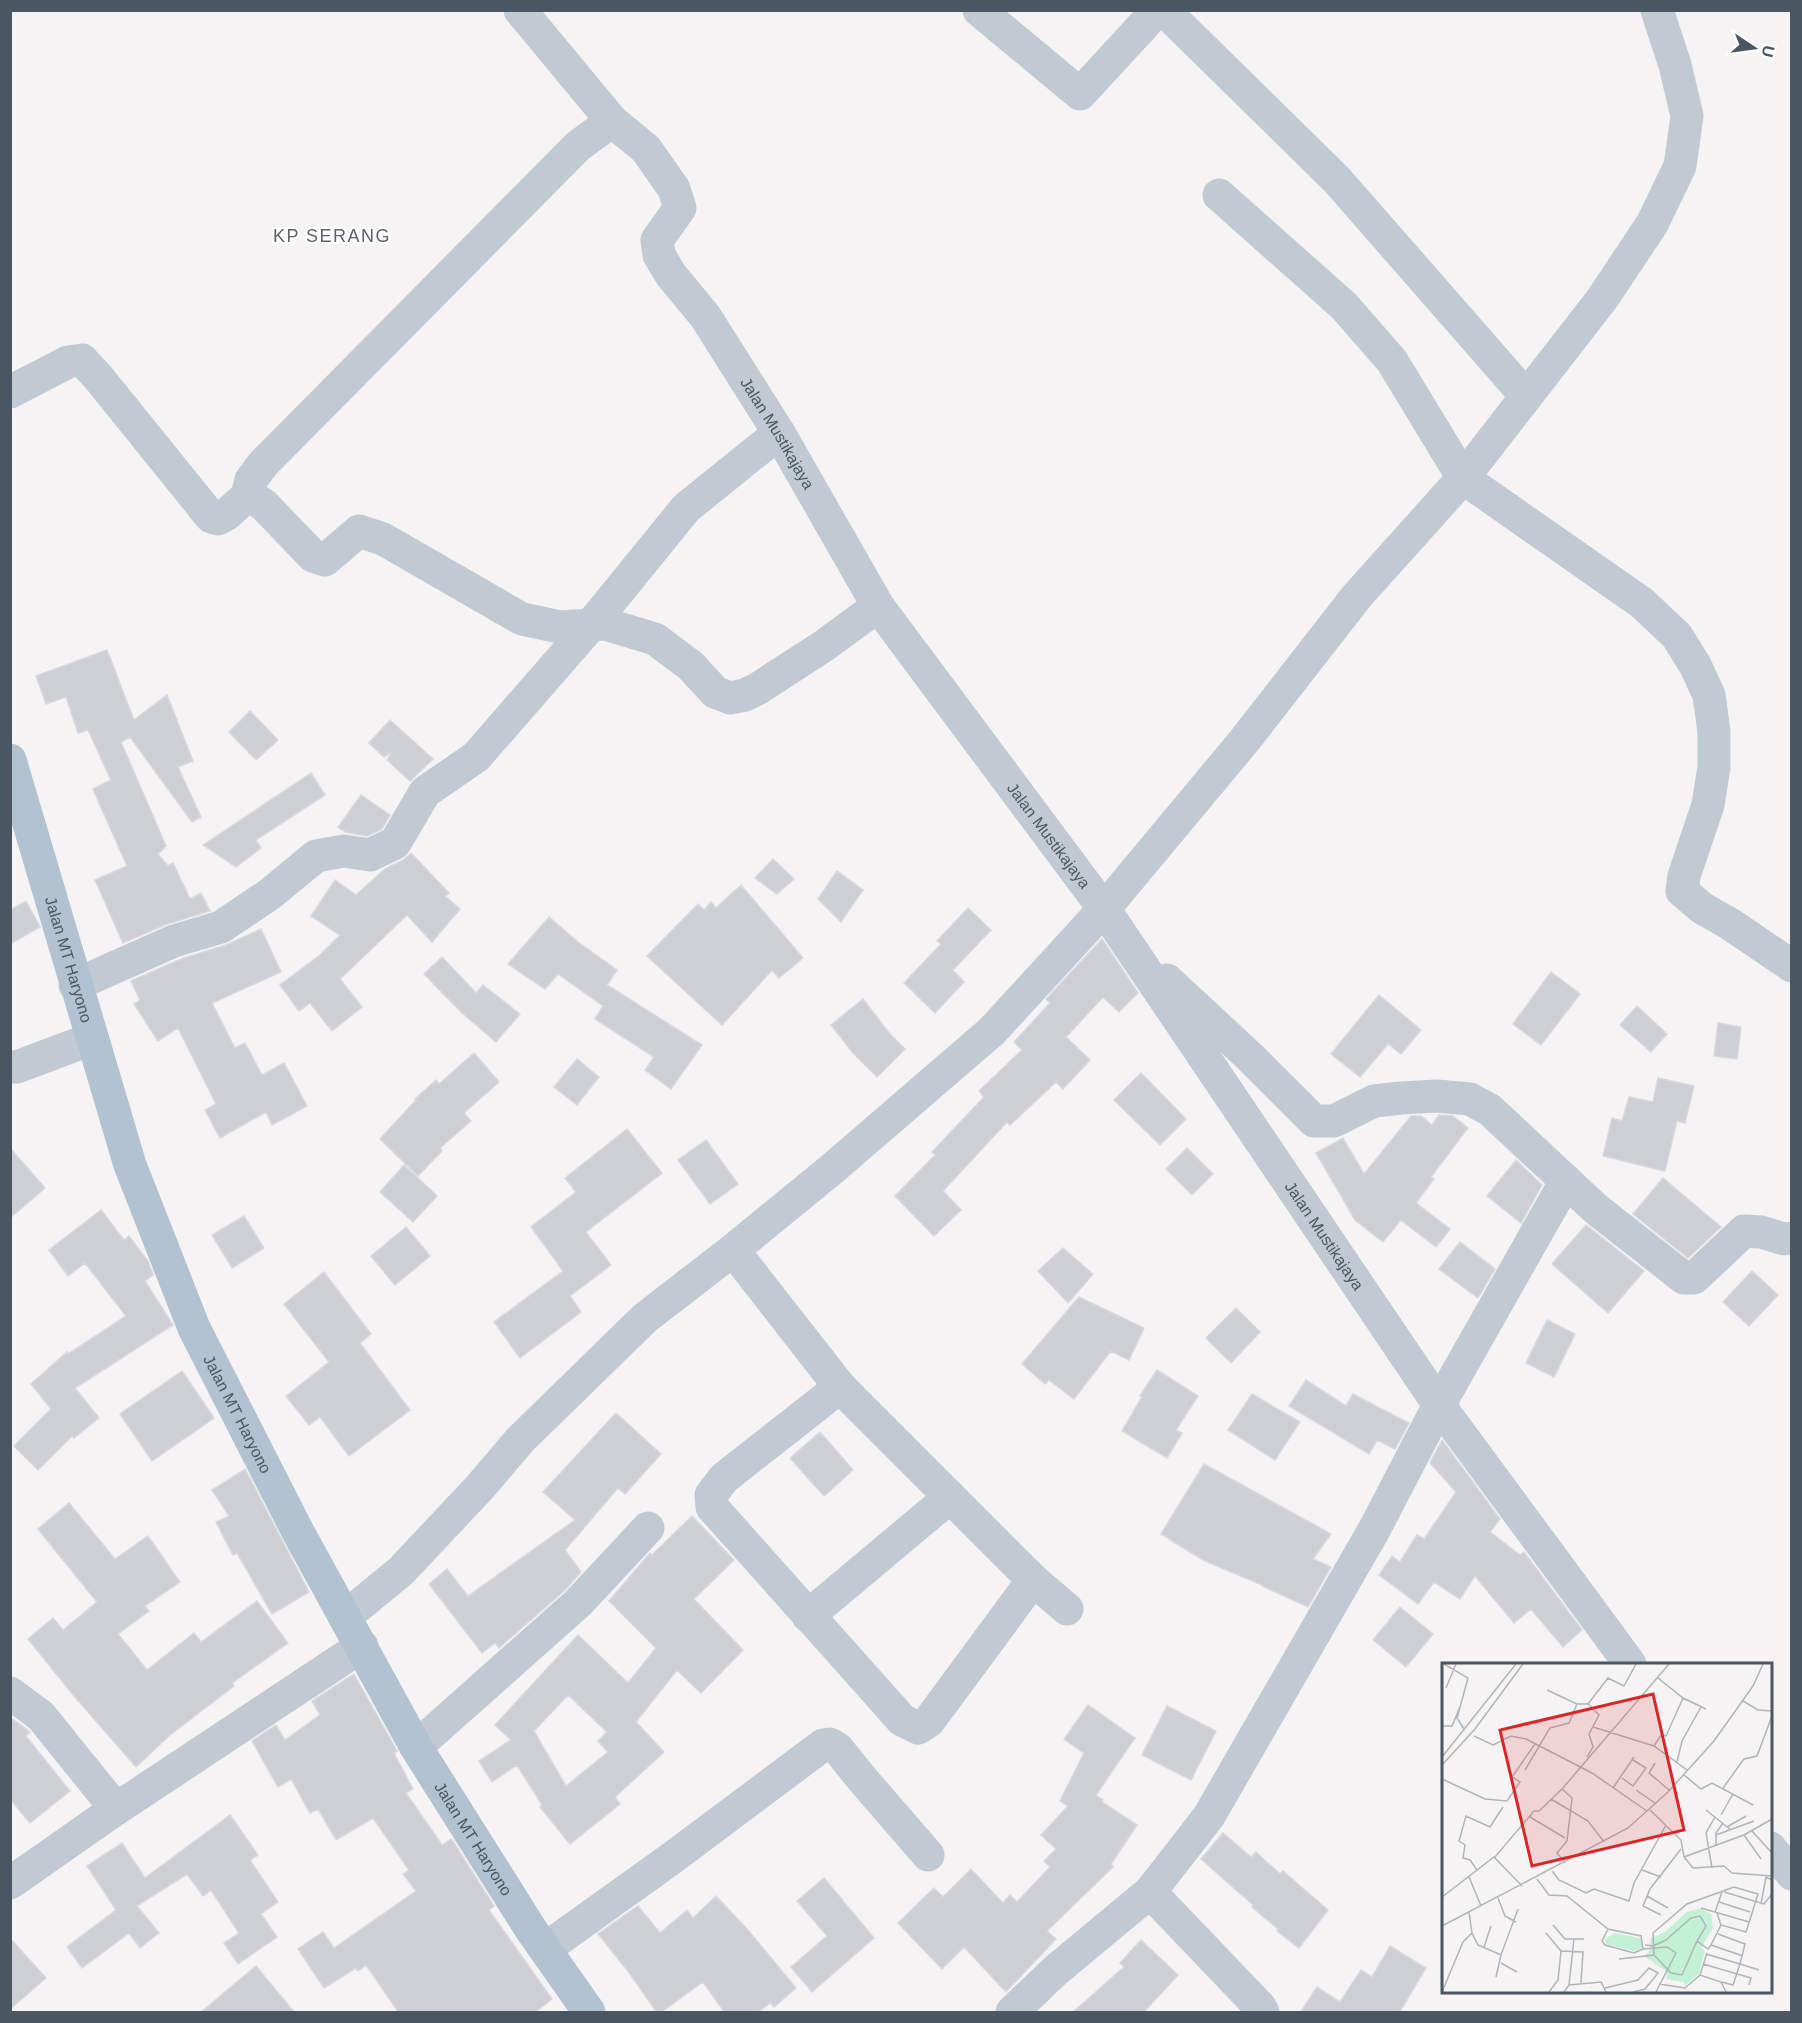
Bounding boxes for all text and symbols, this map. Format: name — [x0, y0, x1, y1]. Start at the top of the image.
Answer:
north arrow — [1724, 18, 1784, 78]
text: U — [1759, 44, 1778, 59]
district label: KP SERANG — [273, 226, 391, 246]
street label: Jalan Mustikajaya — [737, 374, 817, 492]
street label: Jalan Mustikajaya — [1004, 780, 1094, 892]
street label: Jalan MT Haryono — [42, 895, 95, 1025]
street label: Jalan Mustikajaya — [1282, 1178, 1367, 1293]
street label: Jalan MT Haryono — [200, 1352, 275, 1476]
inset map — [1442, 1663, 1772, 1993]
street label: Jalan MT Haryono — [431, 1779, 515, 1899]

